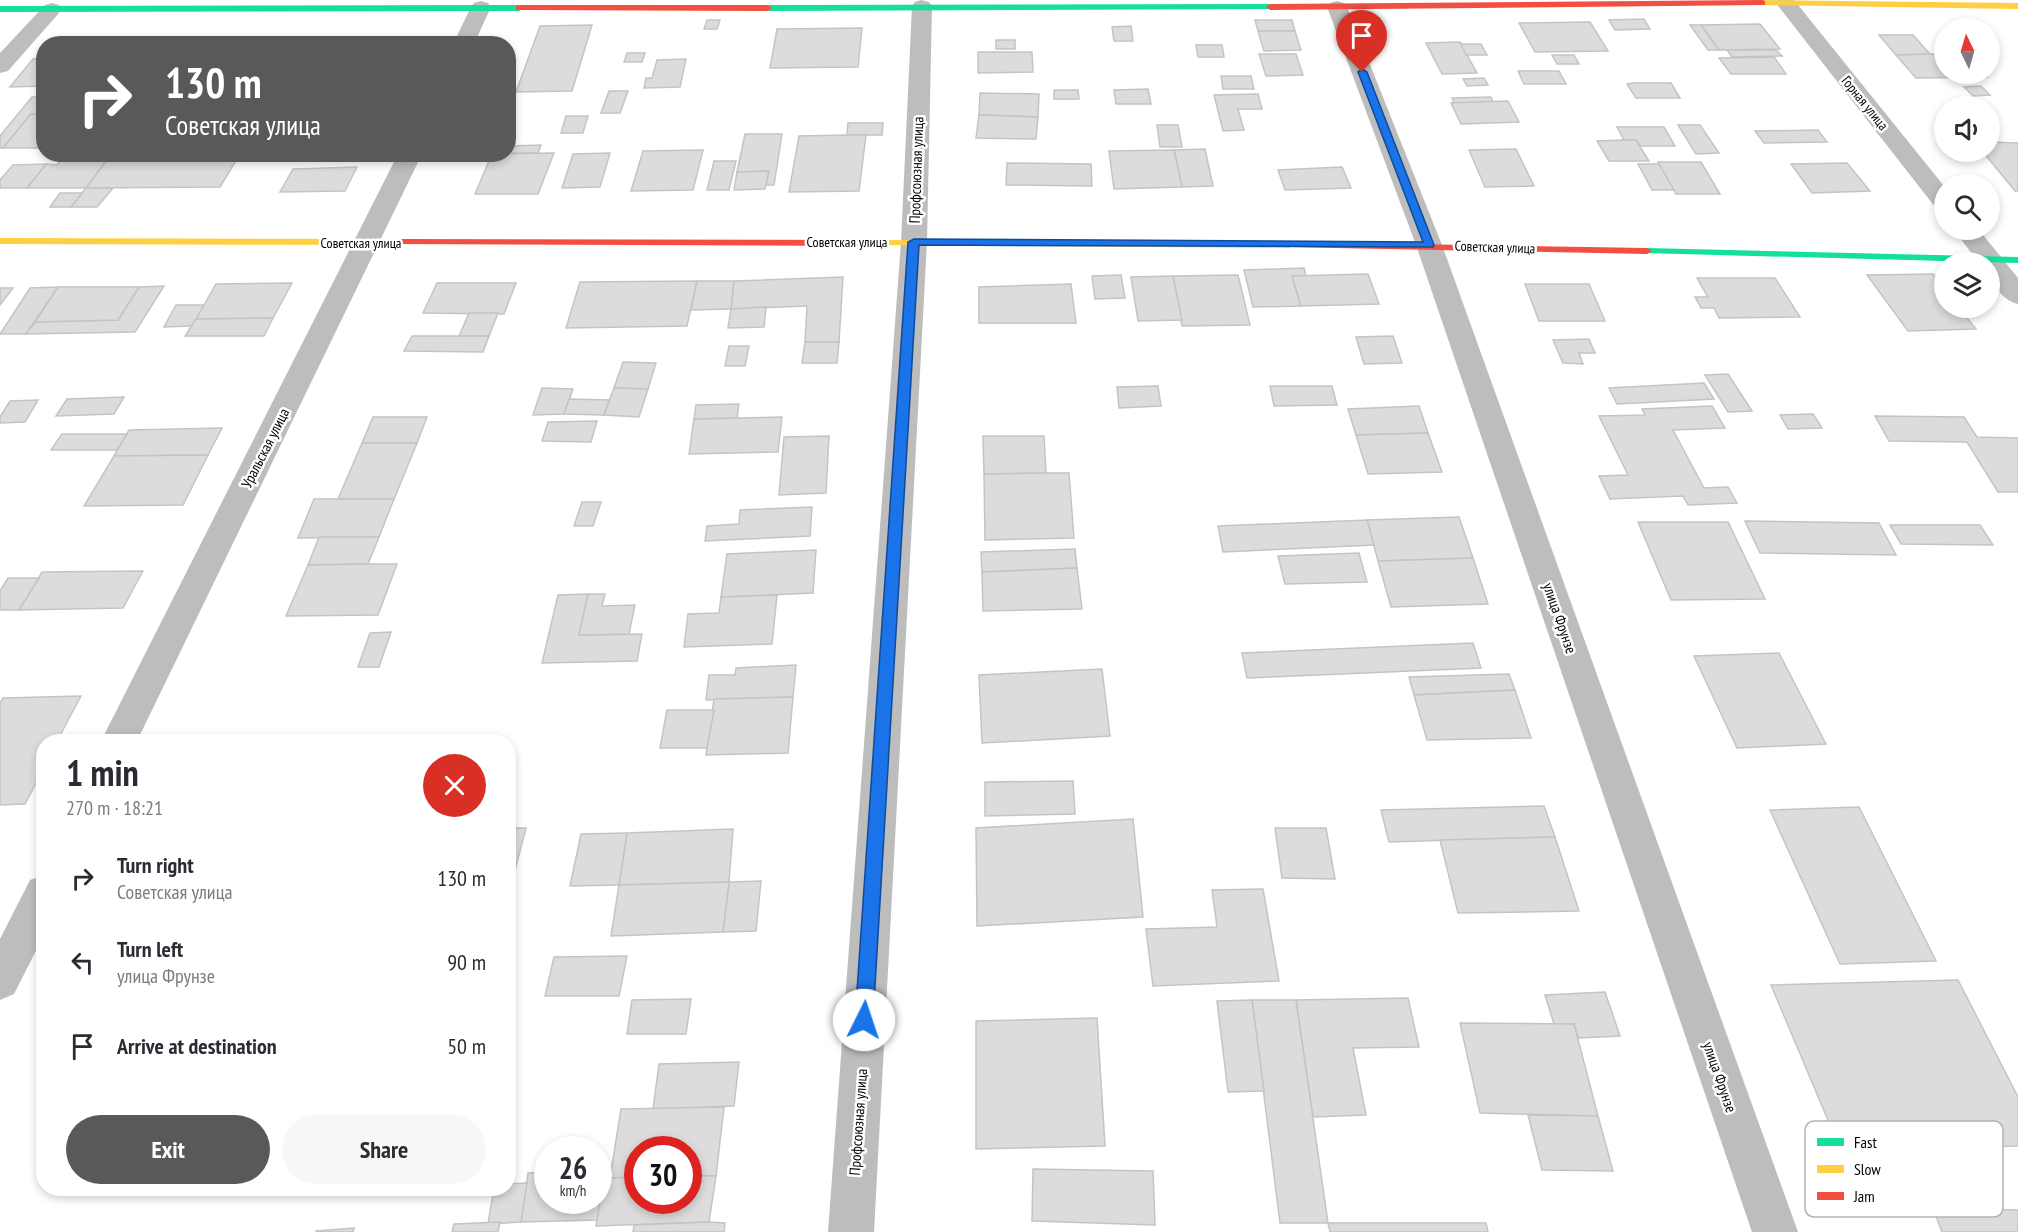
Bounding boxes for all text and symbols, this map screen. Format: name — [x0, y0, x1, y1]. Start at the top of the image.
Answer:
pin — [1336, 10, 1387, 72]
north arrow — [1934, 18, 2000, 84]
map controls — [1934, 18, 2000, 318]
icon: arrive — [1345, 19, 1378, 52]
text: 130 m — [165, 55, 262, 110]
icon: right — [66, 60, 144, 138]
street label: Горная улица — [1838, 72, 1892, 134]
button: sound — [1934, 96, 2000, 162]
text: Советская улица — [165, 108, 321, 142]
street label: Профсоюзная улица — [905, 116, 927, 224]
button: search — [1934, 174, 2000, 240]
street label: Советская улица — [807, 233, 887, 251]
street label: Советская улица — [321, 234, 401, 252]
street label: Советская улица — [1454, 237, 1536, 257]
button: layers — [1934, 252, 2000, 318]
street label: Уральская улица — [237, 405, 293, 491]
street label: улица Фрунзе — [1539, 580, 1581, 656]
text: 1 min — [66, 749, 139, 796]
button: close — [423, 754, 486, 817]
text: 270 m · 18:21 — [66, 795, 163, 821]
text: Turn right — [117, 851, 194, 879]
icon: right — [66, 862, 99, 895]
text: 130 m — [437, 864, 486, 892]
text: Советская улица — [117, 879, 232, 905]
text: Turn left — [117, 935, 183, 963]
icon: left — [66, 946, 99, 979]
text: 90 m — [447, 948, 486, 976]
text: улица Фрунзе — [117, 963, 215, 989]
position arrow — [832, 988, 896, 1052]
icon: arrive — [66, 1030, 99, 1063]
text: Arrive at destination — [117, 1032, 277, 1060]
text: 50 m — [447, 1032, 486, 1060]
street label: улица Фрунзе — [1699, 1039, 1741, 1115]
street label: Профсоюзная улица — [845, 1068, 871, 1176]
button: Exit — [66, 1115, 270, 1184]
button: Share — [282, 1115, 486, 1184]
legend — [1805, 1121, 2003, 1217]
text: Fast — [1854, 1132, 1877, 1152]
speed limit sign: 30 — [624, 1136, 702, 1214]
text: 26 — [559, 1148, 587, 1187]
text: Slow — [1854, 1159, 1881, 1179]
text: km/h — [560, 1181, 586, 1200]
text: Jam — [1853, 1186, 1875, 1206]

